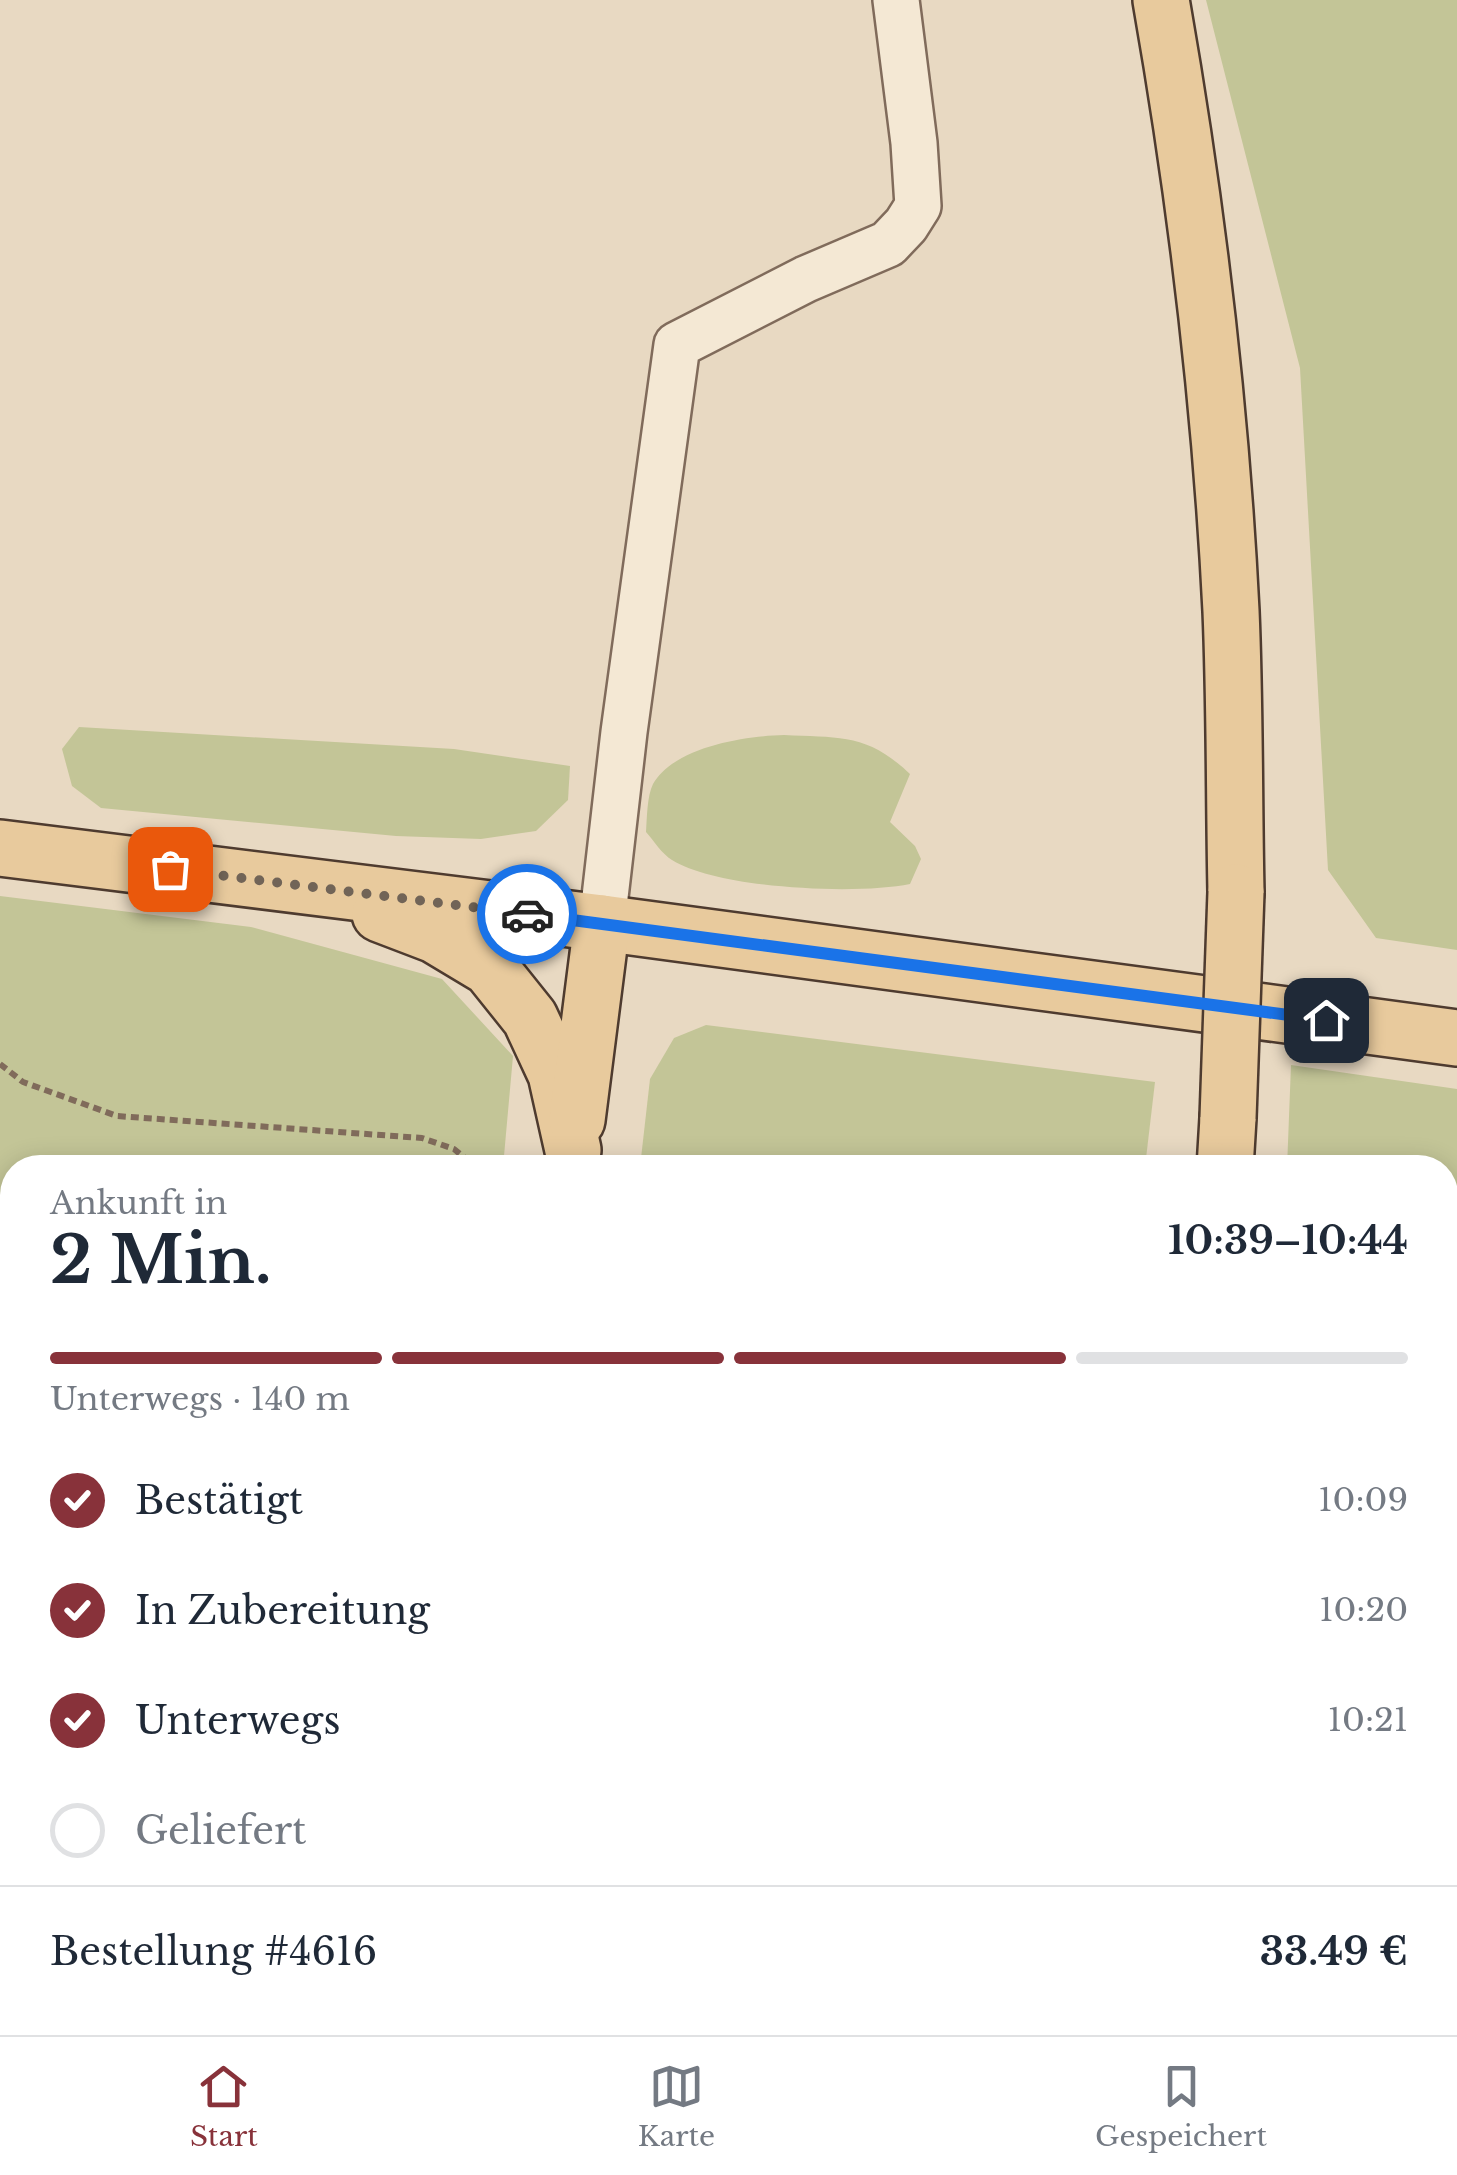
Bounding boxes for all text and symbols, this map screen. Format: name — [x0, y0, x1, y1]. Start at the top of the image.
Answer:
pin — [128, 827, 213, 912]
icon: bag — [143, 842, 198, 897]
courier — [477, 864, 577, 964]
icon: car — [500, 887, 555, 942]
pin — [1284, 978, 1369, 1063]
icon: home — [1299, 993, 1354, 1048]
text: Ankunft in — [50, 1183, 227, 1223]
text: 10:39–10:44 — [1168, 1217, 1408, 1264]
text: 2 Min. — [50, 1220, 272, 1301]
text: Unterwegs · 140 m — [50, 1379, 350, 1419]
icon: check — [50, 1473, 105, 1528]
text: Bestätigt — [135, 1477, 303, 1524]
text: 10:09 — [1318, 1480, 1408, 1520]
icon: check — [50, 1583, 105, 1638]
text: In Zubereitung — [135, 1587, 430, 1634]
text: 10:20 — [1319, 1590, 1408, 1630]
icon: check — [50, 1693, 105, 1748]
text: Unterwegs — [135, 1697, 340, 1744]
text: 10:21 — [1328, 1700, 1408, 1740]
text: Geliefert — [135, 1807, 306, 1854]
text: Bestellung #4616 — [50, 1928, 377, 1975]
text: 33.49 € — [1260, 1928, 1408, 1975]
tab: Start — [190, 2059, 258, 2154]
tab: Karte — [638, 2059, 715, 2154]
tab: Gespeichert — [1095, 2059, 1267, 2154]

